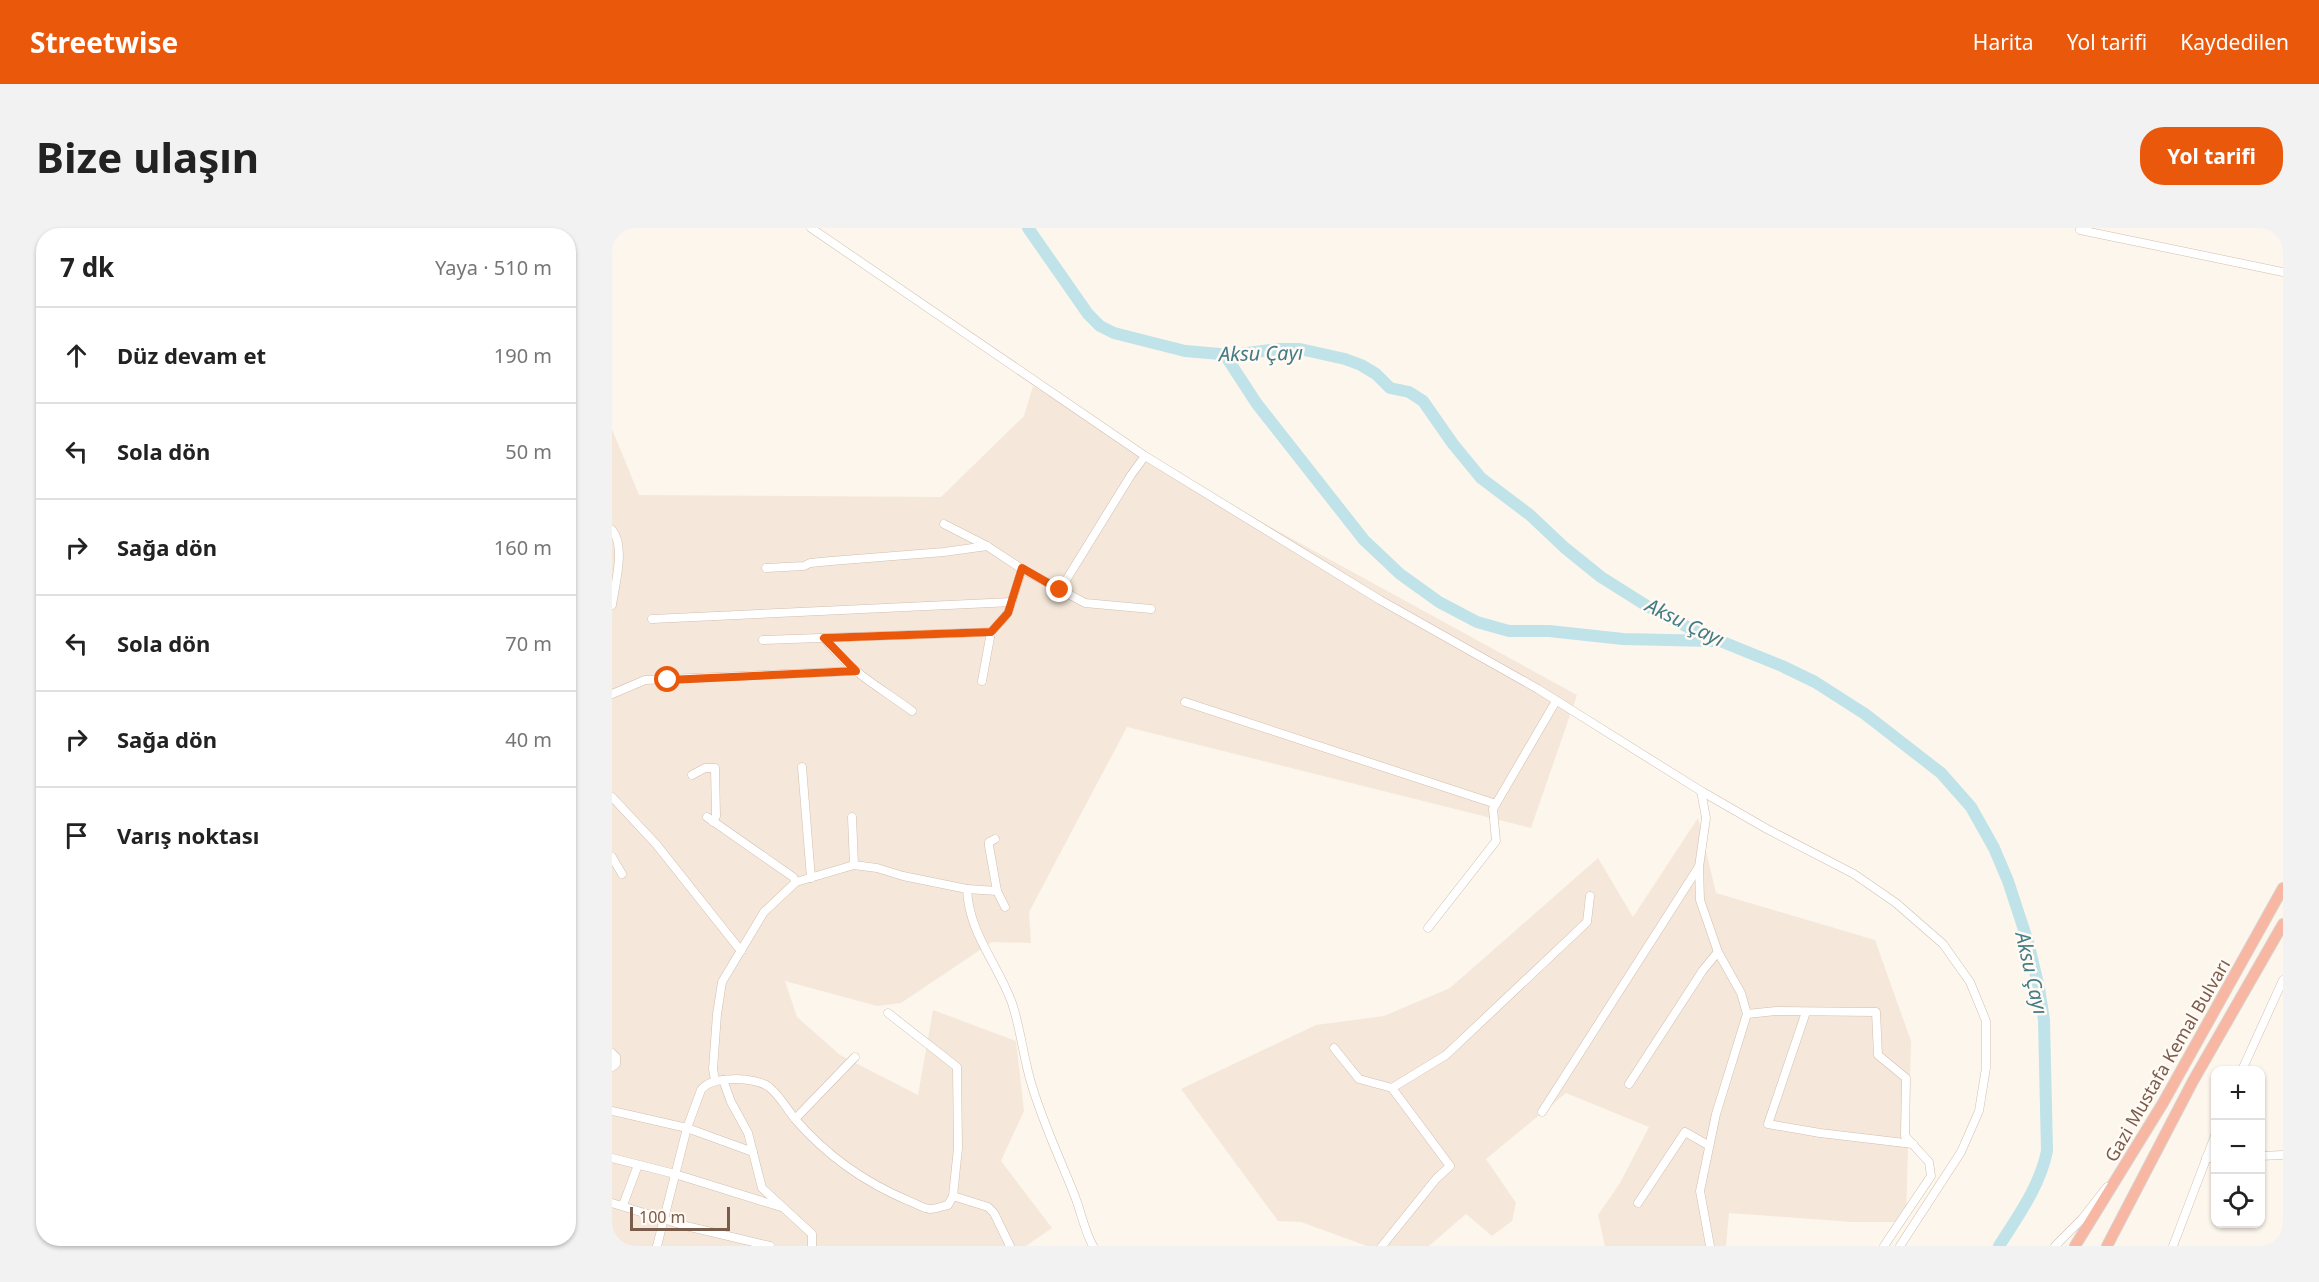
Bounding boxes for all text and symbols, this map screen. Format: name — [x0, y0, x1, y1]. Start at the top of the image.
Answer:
text: Streetwise — [30, 23, 178, 61]
text: Harita — [1973, 28, 2034, 56]
text: Yol tarifi — [2067, 28, 2147, 56]
text: Kaydedilen — [2180, 28, 2289, 56]
button: Yol tarifi — [2140, 127, 2283, 185]
text: Bize ulaşın — [36, 128, 259, 185]
text: 7 dk — [60, 249, 114, 285]
text: Yaya · 510 m — [435, 254, 552, 281]
icon: ahead — [60, 339, 93, 372]
water label: Aksu Çayı — [1217, 339, 1303, 367]
text: Düz devam et — [117, 340, 266, 370]
text: 190 m — [494, 342, 552, 369]
icon: left — [60, 435, 93, 468]
text: Sola dön — [117, 436, 210, 466]
text: 50 m — [505, 438, 552, 465]
icon: right — [60, 531, 93, 564]
text: Sağa dön — [117, 532, 217, 562]
text: 160 m — [494, 534, 552, 561]
route end — [1046, 576, 1072, 602]
water label: Aksu Çayı — [1639, 591, 1729, 653]
icon: left — [60, 627, 93, 660]
text: Sola dön — [117, 628, 210, 658]
text: 70 m — [505, 630, 552, 657]
route start — [654, 666, 680, 692]
icon: right — [60, 723, 93, 756]
text: Sağa dön — [117, 724, 217, 754]
text: 40 m — [505, 726, 552, 753]
icon: arrive — [60, 819, 93, 852]
text: Varış noktası — [117, 820, 259, 850]
water label: Aksu Çayı — [2009, 927, 2055, 1017]
street label: Gazi Mustafa Kemal Bulvarı — [2099, 954, 2235, 1166]
map controls — [2211, 1066, 2265, 1228]
button: + — [2211, 1066, 2265, 1120]
button: − — [2211, 1120, 2265, 1174]
button: locate — [2211, 1174, 2265, 1228]
scale bar — [630, 1204, 730, 1232]
text: 100 m — [639, 1206, 686, 1228]

